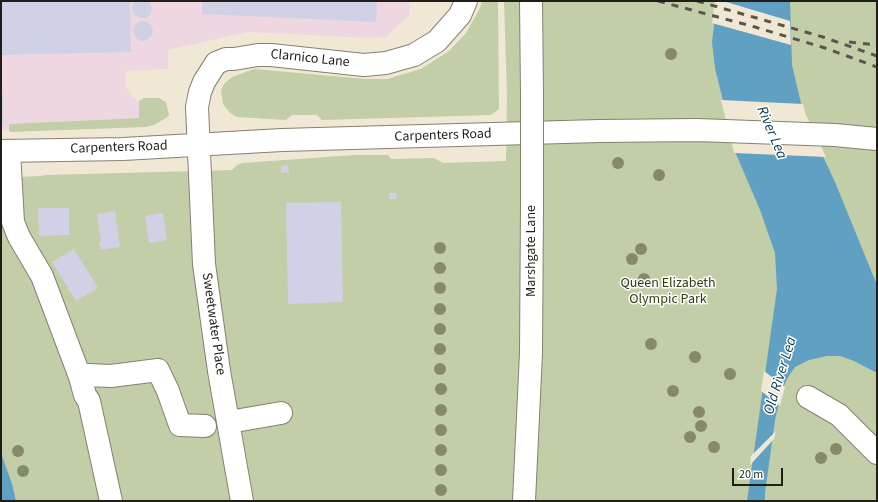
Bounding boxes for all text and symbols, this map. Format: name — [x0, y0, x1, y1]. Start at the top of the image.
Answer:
street label: Clarnico Lane — [270, 46, 350, 72]
water label: River Lea — [752, 104, 790, 162]
street label: Carpenters Road — [394, 126, 492, 146]
street label: Carpenters Road — [70, 138, 168, 158]
street label: Marshgate Lane — [524, 205, 540, 297]
street label: Sweetwater Place — [197, 272, 229, 376]
park label: Queen Elizabeth Olympic Park — [620, 276, 716, 308]
water label: Old River Lea — [761, 335, 801, 417]
scale bar — [734, 460, 785, 486]
text: 20 m — [739, 466, 763, 483]

